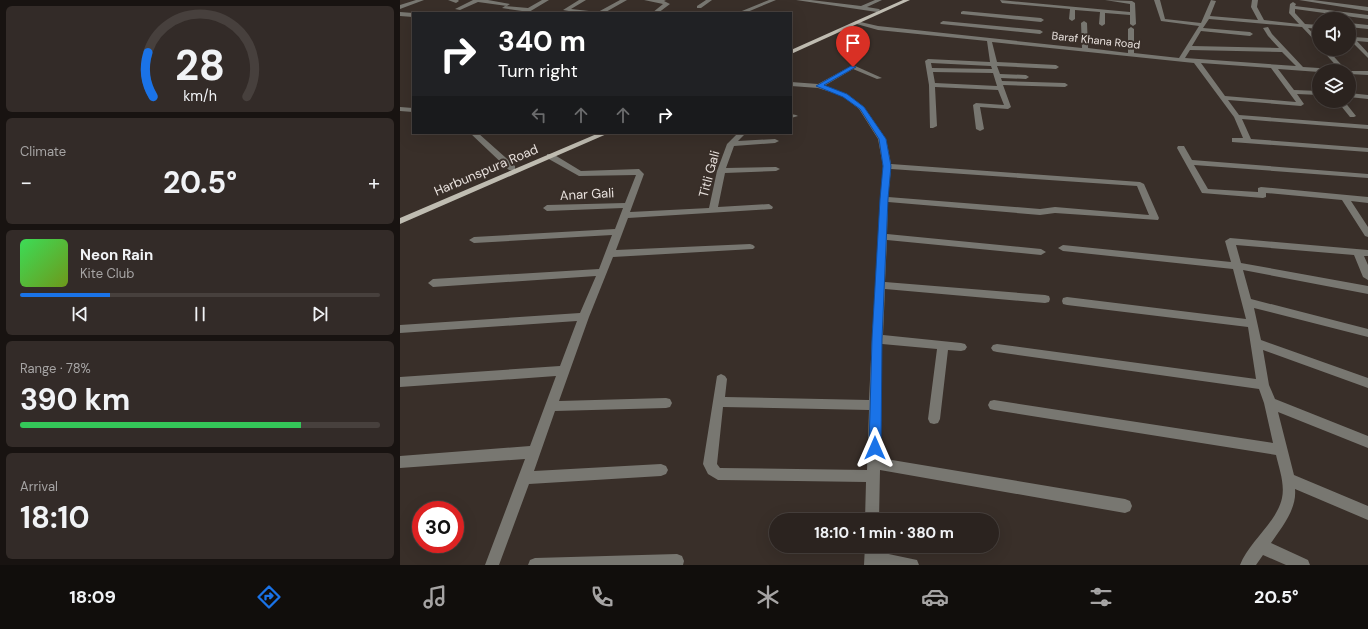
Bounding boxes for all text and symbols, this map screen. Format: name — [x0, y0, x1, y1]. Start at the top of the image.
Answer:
map controls — [1312, 12, 1356, 108]
button: sound — [1312, 12, 1356, 56]
text: 340 m — [498, 23, 586, 60]
pin — [836, 26, 870, 67]
icon: right — [432, 28, 484, 80]
street label: Baraf Khana Road — [1051, 28, 1141, 52]
icon: arrive — [842, 32, 864, 54]
text: 28 — [175, 39, 225, 93]
text: Turn right — [498, 59, 578, 83]
button: layers — [1312, 64, 1356, 108]
text: km/h — [183, 86, 217, 104]
icon: left — [528, 104, 550, 126]
icon: ahead — [570, 104, 592, 126]
icon: ahead — [612, 104, 634, 126]
icon: right — [654, 104, 676, 126]
street label: Harbunspura Road — [431, 140, 541, 200]
text: Climate — [20, 143, 66, 160]
street label: Titli Gali — [695, 149, 723, 199]
text: 20.5° — [163, 163, 237, 202]
text: − — [20, 168, 32, 197]
text: + — [368, 168, 380, 197]
street label: Anar Gali — [559, 184, 615, 204]
text: Neon Rain — [80, 245, 153, 265]
text: Kite Club — [80, 265, 134, 282]
icon: previous — [69, 303, 91, 325]
icon: pause — [189, 303, 211, 325]
icon: next — [309, 303, 331, 325]
text: Range · 78% — [20, 360, 91, 377]
text: 390 km — [20, 380, 130, 419]
position arrow — [854, 427, 896, 469]
text: Arrival — [20, 478, 58, 495]
text: 18:10 — [20, 498, 90, 537]
speed limit sign: 30 — [412, 501, 464, 553]
text: 18:10 · 1 min · 380 m — [814, 523, 954, 543]
icon: directions — [255, 583, 283, 611]
icon: music — [421, 583, 449, 611]
icon: phone — [588, 583, 616, 611]
icon: climate — [754, 583, 782, 611]
icon: car — [921, 583, 949, 611]
icon: filters — [1087, 583, 1115, 611]
text: 18:09 — [69, 585, 116, 609]
text: 20.5° — [1254, 585, 1299, 609]

